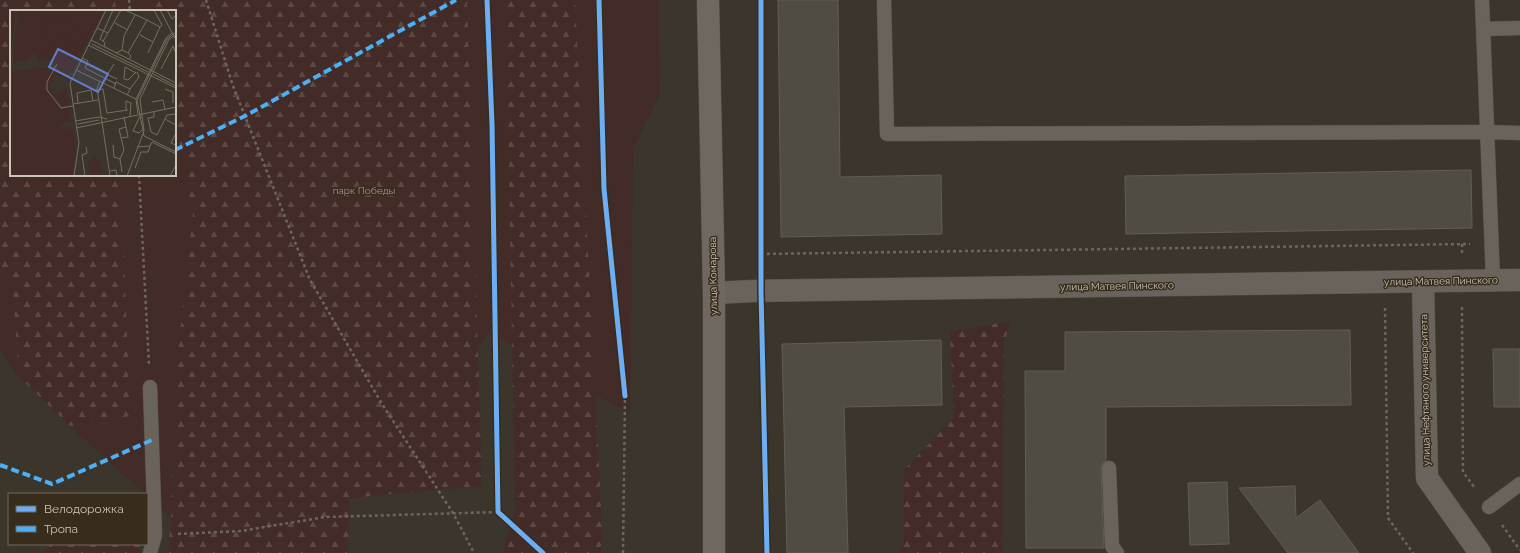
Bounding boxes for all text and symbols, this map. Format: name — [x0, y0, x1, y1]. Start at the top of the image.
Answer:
inset map — [10, 10, 176, 176]
park label: парк Победы — [333, 185, 396, 196]
street label: улица Комарова — [707, 237, 719, 315]
street label: улица Матвея Пинского — [1384, 275, 1498, 287]
street label: улица Матвея Пинского — [1060, 280, 1174, 292]
street label: улица Нефтяного университета — [1418, 314, 1432, 466]
legend — [8, 493, 148, 545]
text: Велодорожка — [44, 502, 124, 516]
text: Тропа — [44, 522, 78, 536]

